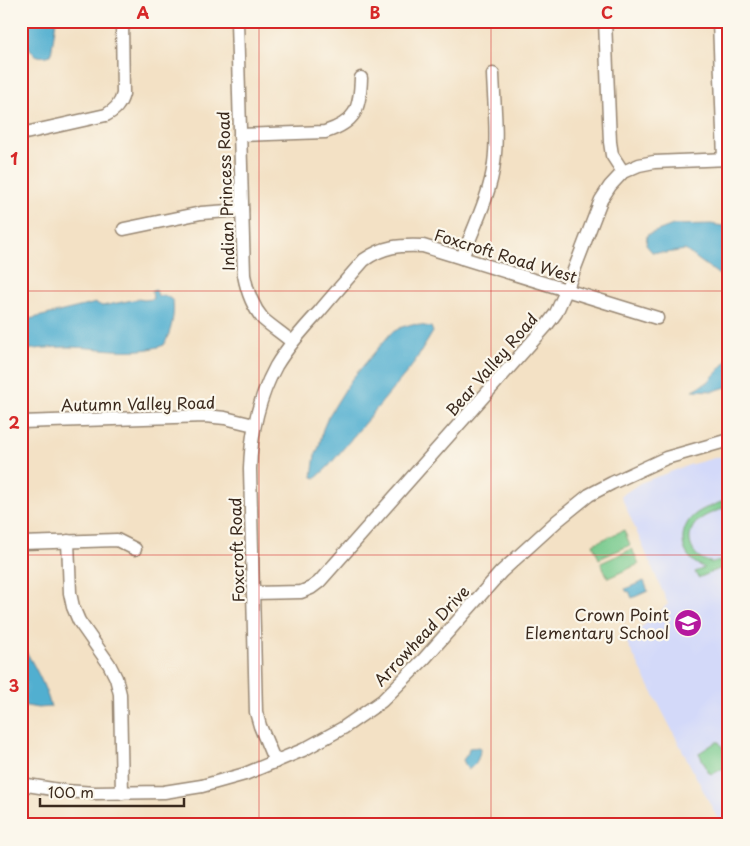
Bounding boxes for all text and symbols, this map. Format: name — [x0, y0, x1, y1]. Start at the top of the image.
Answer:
text: A — [137, 0, 150, 24]
text: B — [370, 0, 381, 24]
text: C — [601, 0, 613, 24]
street label: Indian Princess Road — [210, 111, 240, 271]
text: 1 — [10, 146, 18, 170]
street label: Foxcroft Road West — [432, 222, 580, 288]
street label: Bear Valley Road — [439, 307, 543, 421]
street label: Autumn Valley Road — [61, 390, 215, 416]
text: 2 — [8, 410, 20, 434]
street label: Foxcroft Road — [222, 497, 250, 603]
street label: Arrowhead Drive — [368, 579, 474, 691]
place label: Crown Point Elementary School — [525, 602, 669, 644]
school or university icon: Crown Point Elementary School — [673, 608, 703, 638]
text: 3 — [9, 673, 19, 697]
scale bar — [40, 776, 184, 808]
text: 100 m — [48, 780, 94, 803]

